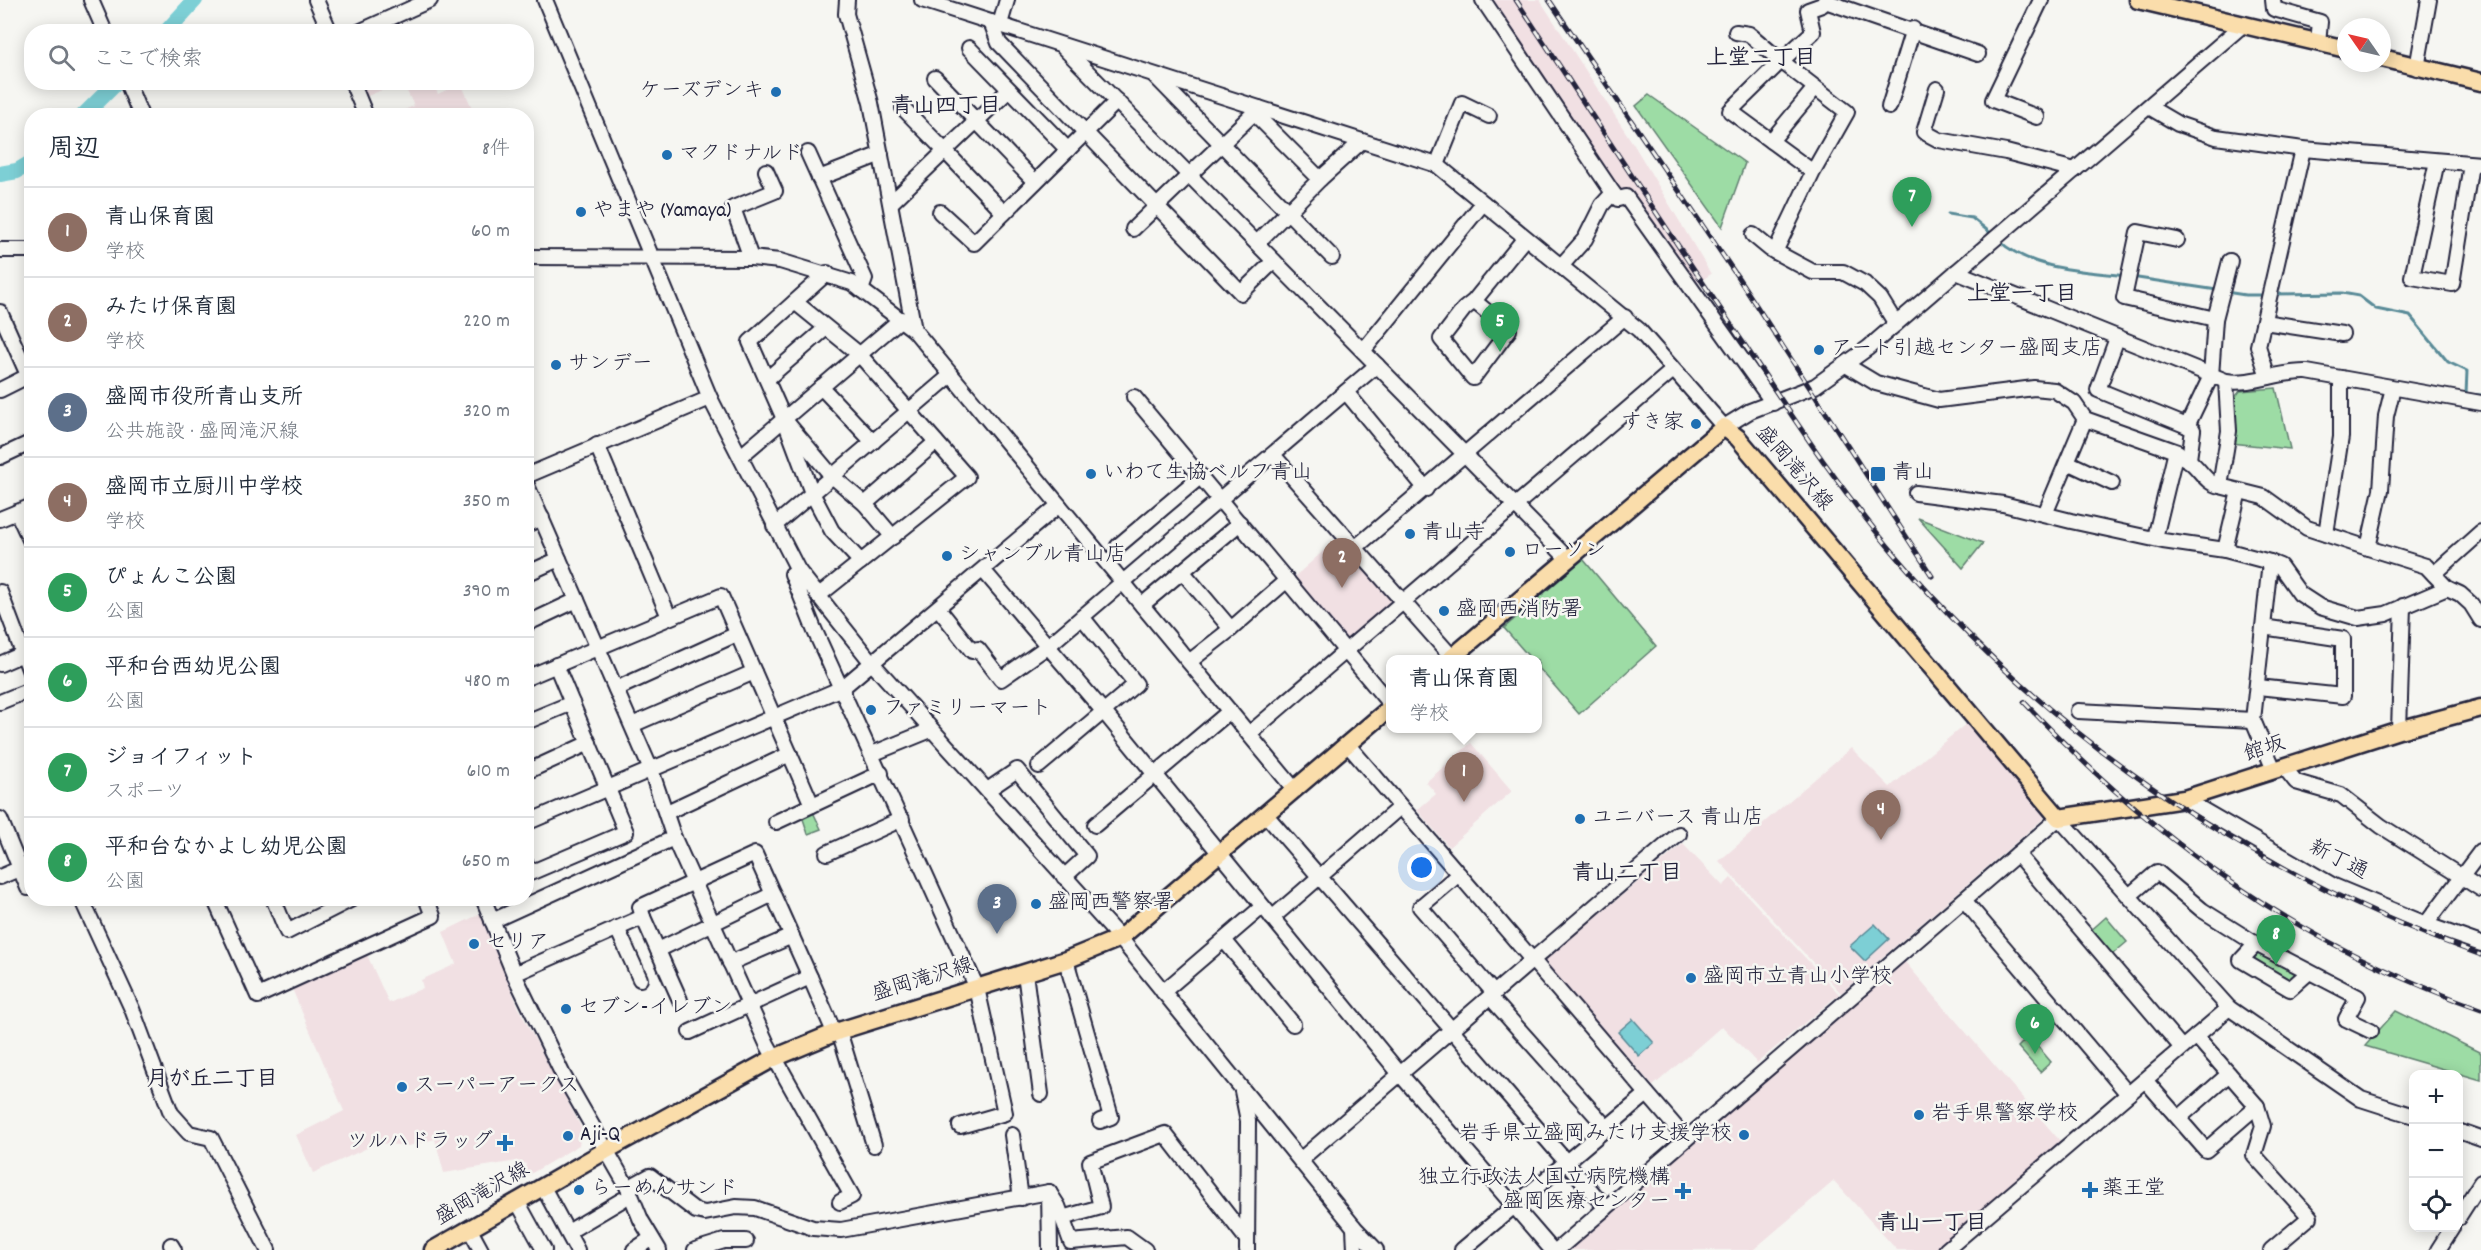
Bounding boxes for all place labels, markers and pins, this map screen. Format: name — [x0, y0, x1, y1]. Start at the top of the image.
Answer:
place label: ケーズデンキ — [640, 77, 764, 107]
marker: ケーズデンキ — [769, 85, 783, 99]
place label: マクドナルド — [679, 140, 803, 170]
marker: マクドナルド — [660, 148, 674, 162]
pin: 7 — [1892, 178, 1932, 227]
place label: やまや (Yamaya) — [593, 197, 731, 227]
marker: やまや (Yamaya) — [574, 205, 588, 219]
pin: 5 — [1480, 302, 1520, 352]
place label: アート引越センター盛岡支店 — [1831, 335, 2102, 365]
marker: アート引越センター盛岡支店 — [1812, 343, 1826, 357]
place label: サンデー — [568, 350, 653, 380]
marker: サンデー — [549, 358, 563, 372]
place label: すき家 — [1621, 409, 1684, 439]
marker: すき家 — [1689, 417, 1703, 431]
place label: いわて生協ベルフ青山 — [1103, 459, 1312, 489]
place label: 青山 — [1892, 459, 1934, 489]
marker: 青山 — [1869, 465, 1887, 483]
marker: いわて生協ベルフ青山 — [1084, 467, 1098, 481]
place label: 青山寺 — [1422, 519, 1485, 549]
marker: 青山寺 — [1403, 527, 1417, 541]
place label: ローソン — [1522, 537, 1606, 567]
pin: 2 — [1322, 538, 1362, 588]
place label: シャンブル青山店 — [959, 541, 1126, 571]
marker: ローソン — [1503, 545, 1517, 559]
marker: シャンブル青山店 — [940, 549, 954, 563]
place label: 盛岡西消防署 — [1456, 596, 1582, 626]
marker: 盛岡西消防署 — [1437, 604, 1451, 618]
place label: ファミリーマート — [883, 695, 1051, 725]
marker: ファミリーマート — [864, 703, 878, 717]
pin: 1 — [1444, 752, 1484, 802]
pin: 4 — [1862, 790, 1900, 840]
place label: ユニバース 青山店 — [1592, 804, 1764, 834]
marker: ユニバース 青山店 — [1573, 812, 1587, 826]
pin: 3 — [978, 884, 1016, 934]
place label: 盛岡西警察署 — [1048, 889, 1174, 919]
marker: 盛岡西警察署 — [1029, 897, 1043, 911]
pin: 8 — [2256, 916, 2296, 965]
place label: セリア — [486, 929, 549, 959]
marker: セリア — [467, 937, 481, 951]
place label: 盛岡市立青山小学校 — [1703, 963, 1892, 993]
marker: 盛岡市立青山小学校 — [1684, 971, 1698, 985]
place label: セブン-イレブン — [578, 994, 732, 1024]
marker: セブン-イレブン — [559, 1002, 573, 1016]
pin: 6 — [2016, 1004, 2054, 1054]
place label: スーパーアークス — [414, 1072, 579, 1102]
marker: スーパーアークス — [395, 1080, 409, 1094]
place label: 岩手県警察学校 — [1931, 1100, 2078, 1130]
marker: 岩手県警察学校 — [1912, 1108, 1926, 1122]
place label: 岩手県立盛岡みたけ支援学校 — [1459, 1120, 1732, 1150]
place label: Aji-Q — [580, 1121, 620, 1151]
place label: ツルハドラッグ — [347, 1128, 493, 1158]
marker: 岩手県立盛岡みたけ支援学校 — [1737, 1128, 1751, 1142]
marker: Aji-Q — [561, 1129, 575, 1143]
marker: ツルハドラッグ — [498, 1136, 512, 1150]
place label: 独立行政法人国立病院機構 盛岡医療センター — [1418, 1164, 1670, 1218]
place label: らーめんサンド — [591, 1175, 738, 1205]
place label: 薬王堂 — [2102, 1175, 2165, 1205]
marker: 独立行政法人国立病院機構 盛岡医療センター — [1674, 1182, 1692, 1200]
marker: らーめんサンド — [572, 1183, 586, 1197]
marker: 薬王堂 — [2083, 1183, 2097, 1197]

